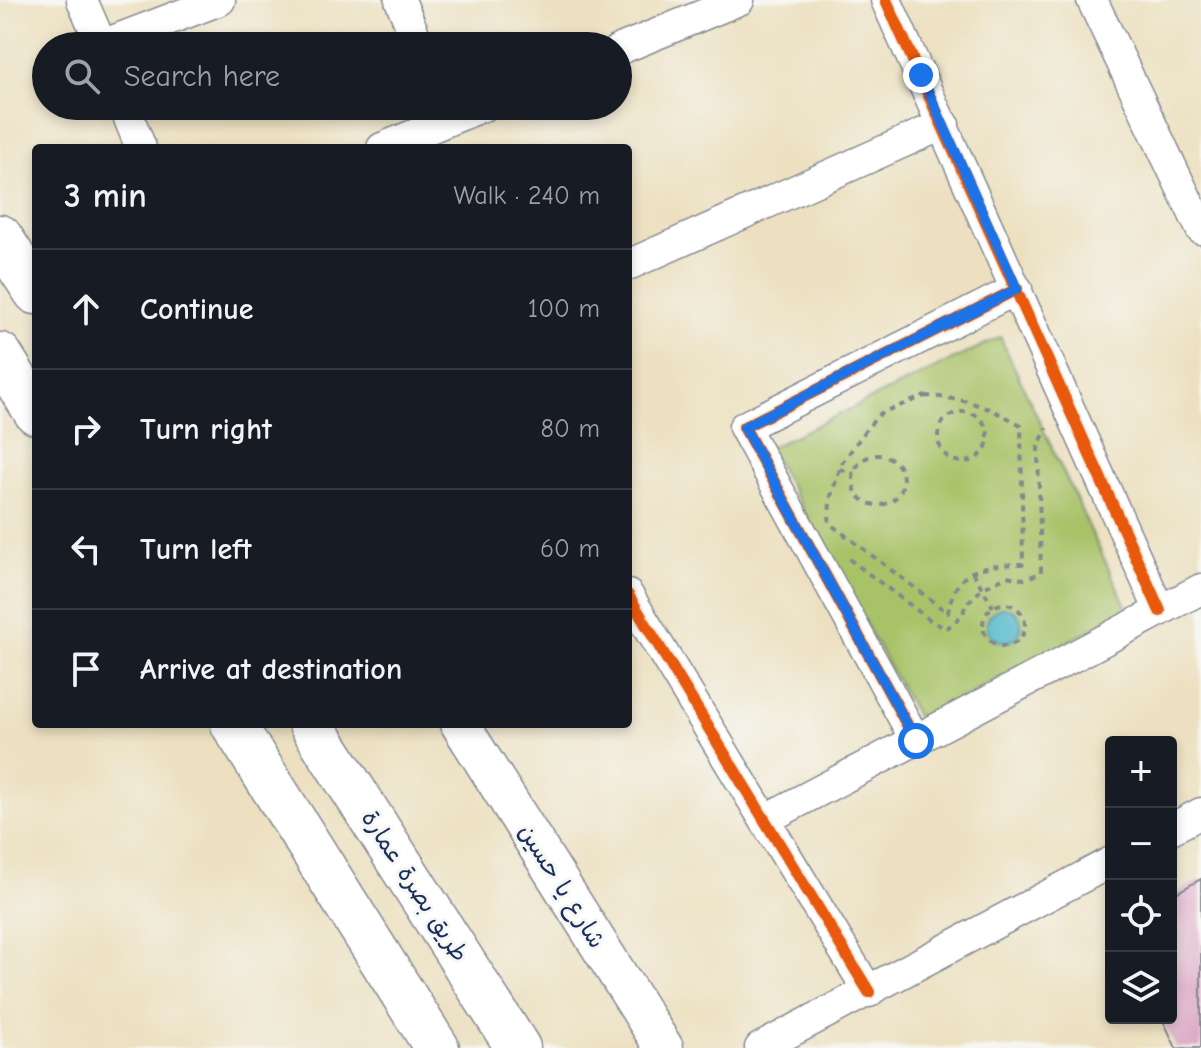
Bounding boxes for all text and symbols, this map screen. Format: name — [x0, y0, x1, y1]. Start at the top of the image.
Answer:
search box — [32, 32, 632, 120]
icon: search — [60, 54, 104, 98]
route end — [903, 57, 939, 93]
text: Search here — [124, 59, 280, 94]
text: 3 min — [64, 176, 147, 216]
text: Walk · 240 m — [454, 181, 600, 211]
icon: ahead — [64, 287, 108, 331]
text: Continue — [140, 292, 254, 327]
text: 100 m — [528, 294, 600, 324]
icon: right — [64, 407, 108, 451]
text: Turn right — [140, 412, 272, 447]
text: 80 m — [541, 414, 600, 444]
icon: left — [64, 527, 108, 571]
text: Turn left — [140, 532, 252, 567]
text: 60 m — [540, 534, 600, 564]
icon: arrive — [64, 647, 108, 691]
text: Arrive at destination — [140, 652, 402, 687]
route start — [898, 723, 934, 759]
map controls — [1105, 736, 1177, 1024]
button: + — [1105, 736, 1177, 808]
street label: طريق بصرة عمارة — [356, 805, 474, 967]
button: − — [1105, 808, 1177, 880]
street label: شارع يا حسين — [510, 819, 611, 955]
button: locate — [1105, 880, 1177, 952]
button: layers — [1105, 952, 1177, 1024]

